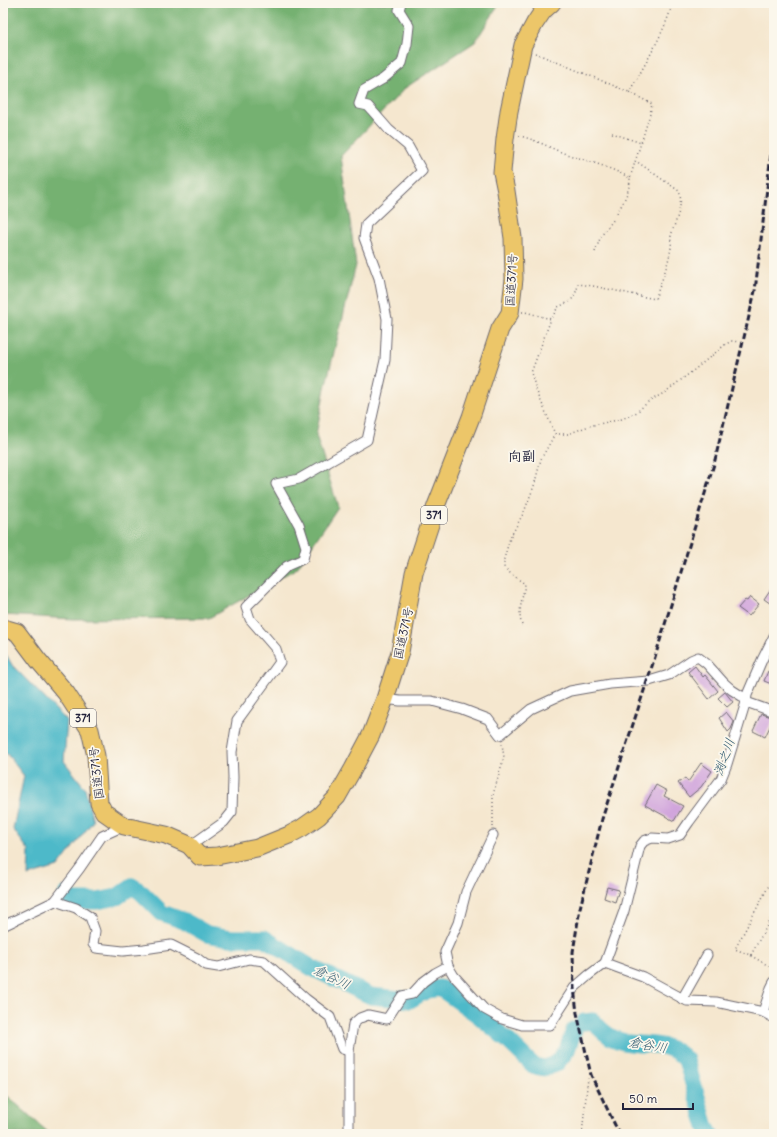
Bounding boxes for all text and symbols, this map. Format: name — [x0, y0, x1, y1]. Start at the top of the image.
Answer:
street label: 国道371号 — [502, 253, 520, 307]
district label: 向副 — [508, 447, 536, 465]
road number: 371 — [421, 506, 447, 524]
street label: 国道371号 — [390, 605, 416, 661]
road number: 371 — [70, 709, 96, 727]
water label: 渕之川 — [709, 736, 739, 778]
street label: 国道371号 — [85, 746, 107, 800]
water label: 倉谷川 — [311, 961, 353, 993]
water label: 倉谷川 — [627, 1033, 669, 1057]
scale bar — [623, 1085, 693, 1111]
text: 50 m — [629, 1091, 658, 1106]

